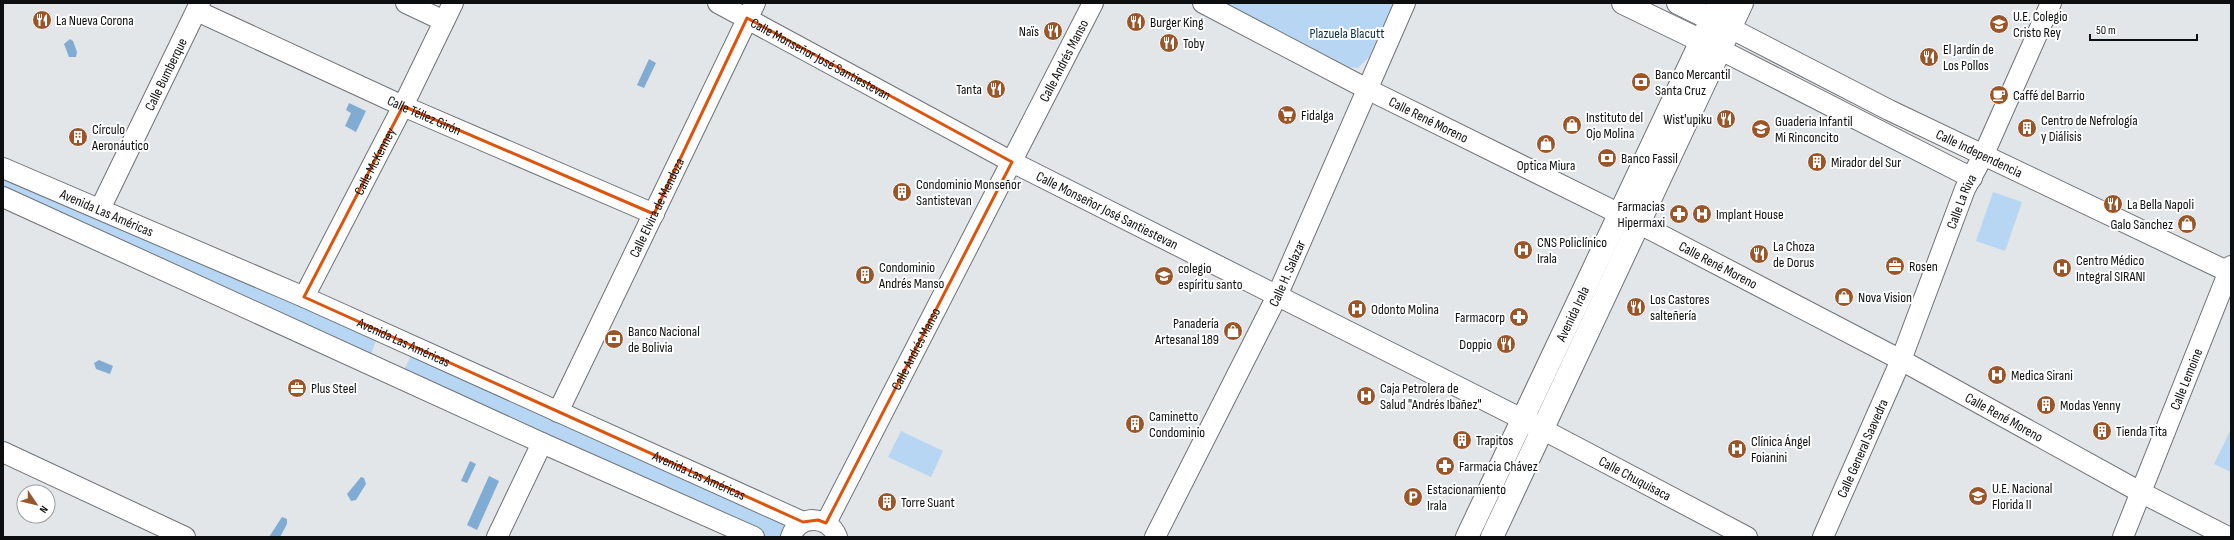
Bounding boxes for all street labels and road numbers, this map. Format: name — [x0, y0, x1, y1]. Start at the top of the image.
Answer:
street label: Calle Monseñor José Santiestevan — [748, 14, 894, 104]
street label: Calle Andrés Manso — [1036, 16, 1092, 105]
street label: Calle Bumberque — [141, 35, 191, 113]
street label: Calle Téllez Girón — [384, 92, 464, 139]
street label: Calle René Moreno — [1386, 93, 1471, 147]
street label: Calle McKenney — [350, 124, 400, 198]
street label: Calle Independencia — [1933, 126, 2025, 181]
street label: Calle Elvira de Mendoza — [626, 155, 688, 260]
street label: Calle Monseñor José Santiestevan — [1033, 168, 1181, 253]
street label: Calle La Riva — [1943, 171, 1980, 231]
street label: Avenida Las Américas — [56, 185, 156, 240]
street label: Calle H. Salazar — [1265, 238, 1309, 309]
street label: Calle René Moreno — [1676, 238, 1760, 293]
street label: Avenida Irala — [1552, 284, 1593, 345]
street label: Calle Andrés Manso — [888, 305, 944, 393]
street label: Avenida Las Américas — [354, 314, 453, 371]
street label: Calle Lemoine — [2167, 346, 2206, 412]
street label: Calle René Moreno — [1962, 389, 2046, 446]
street label: Calle General Saavedra — [1833, 396, 1892, 500]
street label: Avenida Las Américas — [649, 447, 748, 504]
street label: Calle Chuquisaca — [1596, 453, 1674, 505]

